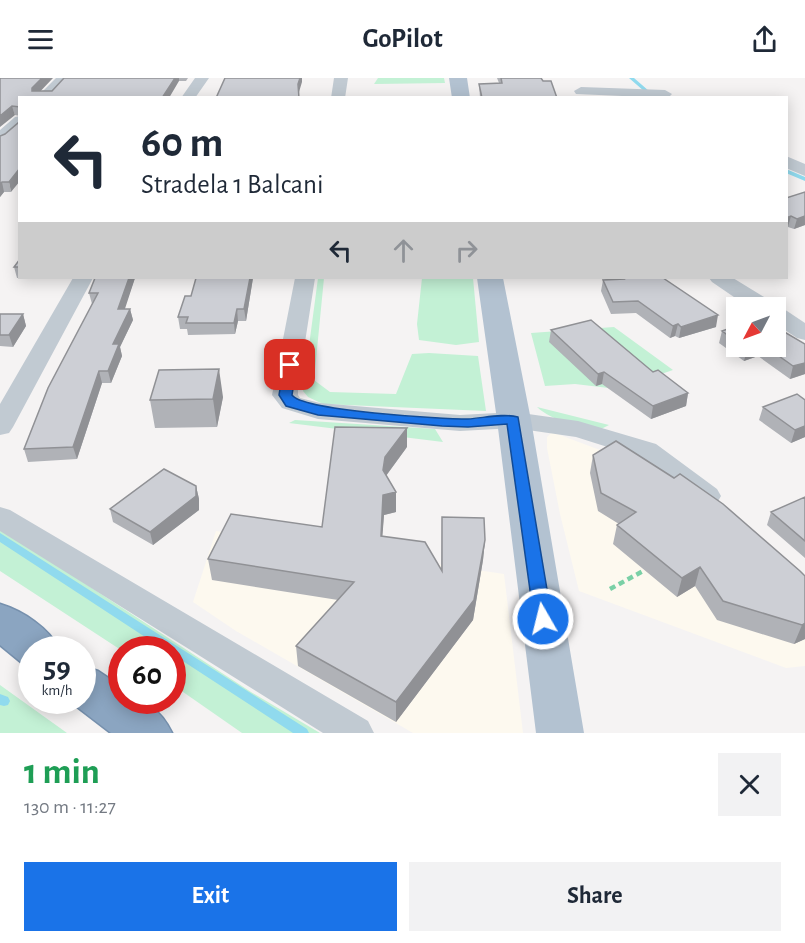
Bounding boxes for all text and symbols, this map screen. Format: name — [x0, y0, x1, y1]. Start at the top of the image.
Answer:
icon: menu — [24, 23, 57, 56]
icon: share — [748, 23, 781, 56]
text: GoPilot — [362, 25, 443, 52]
icon: left — [42, 120, 120, 198]
text: 60 m — [141, 122, 223, 164]
text: Stradela 1 Balcani — [141, 171, 323, 198]
icon: left — [324, 234, 357, 267]
icon: ahead — [387, 234, 420, 267]
icon: right — [450, 234, 483, 267]
north arrow — [726, 297, 786, 357]
map controls — [726, 297, 786, 357]
pin — [264, 339, 315, 390]
icon: arrive — [273, 348, 306, 381]
position arrow — [511, 587, 575, 651]
speed limit sign: 60 — [108, 636, 186, 714]
text: 59 — [43, 653, 71, 683]
text: km/h — [42, 683, 72, 698]
button: close — [718, 753, 781, 816]
text: 1 min — [24, 754, 100, 790]
text: 130 m · 11:27 — [24, 797, 116, 817]
button: Exit — [24, 862, 397, 931]
button: Share — [409, 862, 781, 931]

